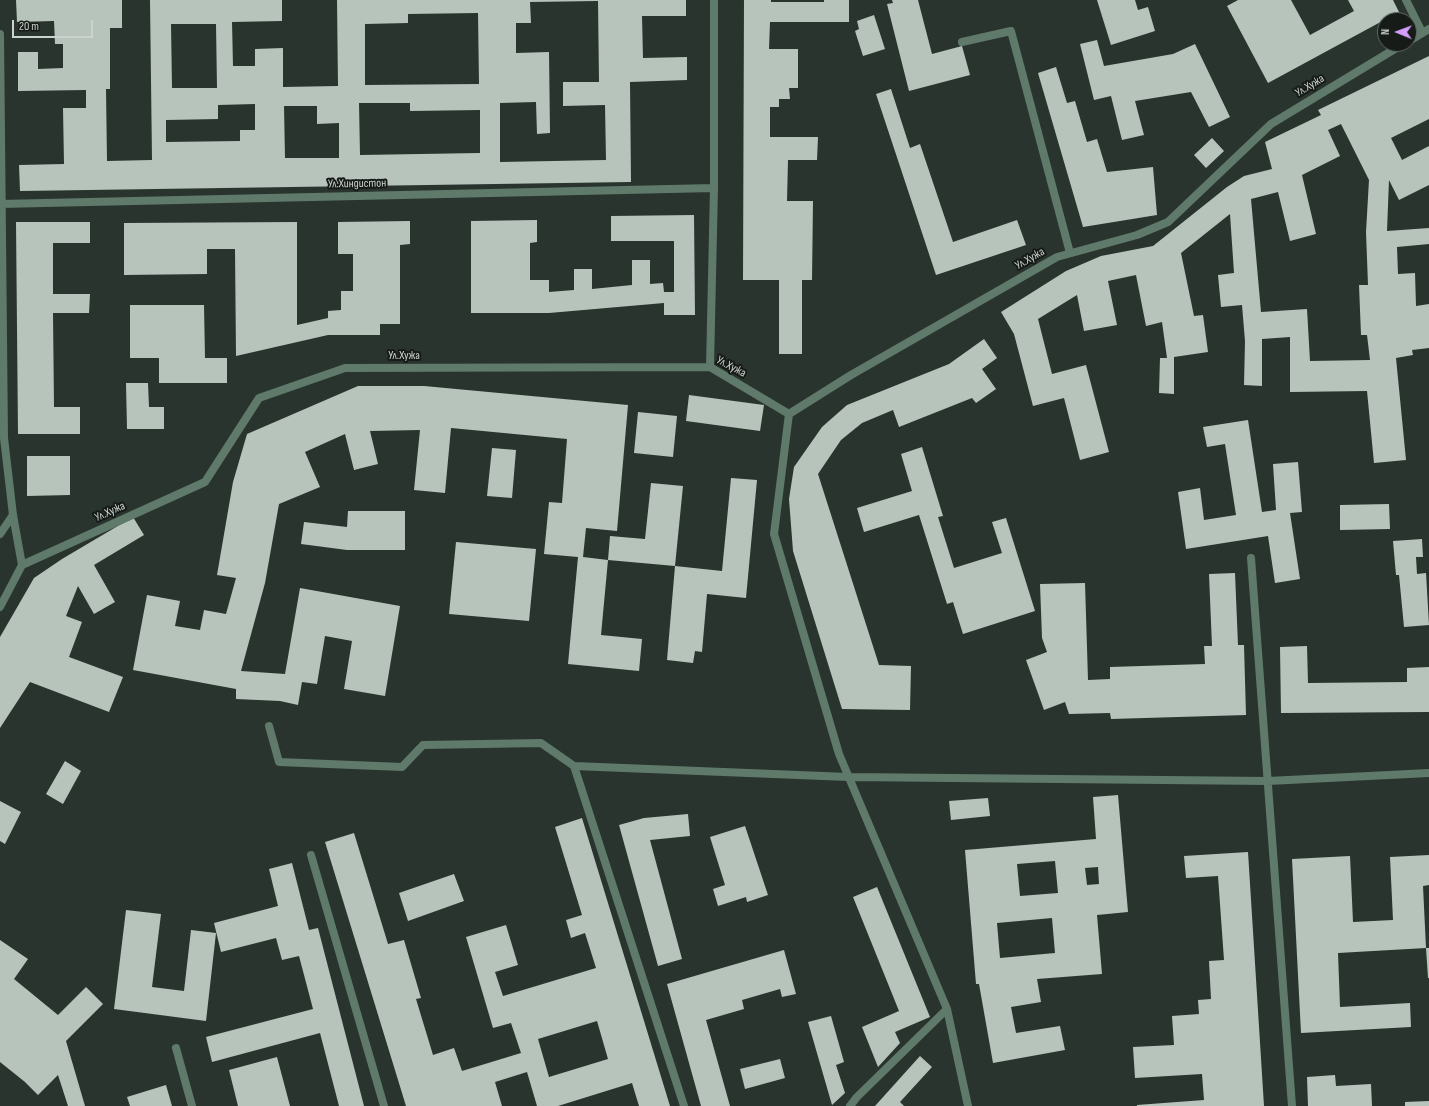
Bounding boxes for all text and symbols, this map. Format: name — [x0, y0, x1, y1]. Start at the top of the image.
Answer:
scale bar — [14, 12, 95, 38]
north arrow — [1377, 12, 1417, 52]
text: 20 m — [19, 19, 39, 34]
text: N — [1379, 29, 1392, 35]
street label: Ул.Хужа — [1293, 72, 1327, 100]
street label: Ул.Хиндистон — [328, 176, 386, 192]
street label: Ул.Хужа — [1013, 245, 1047, 273]
street label: Ул.Хужа — [388, 349, 420, 363]
street label: Ул.Хужа — [714, 353, 748, 381]
street label: Ул.Хужа — [93, 499, 127, 525]

